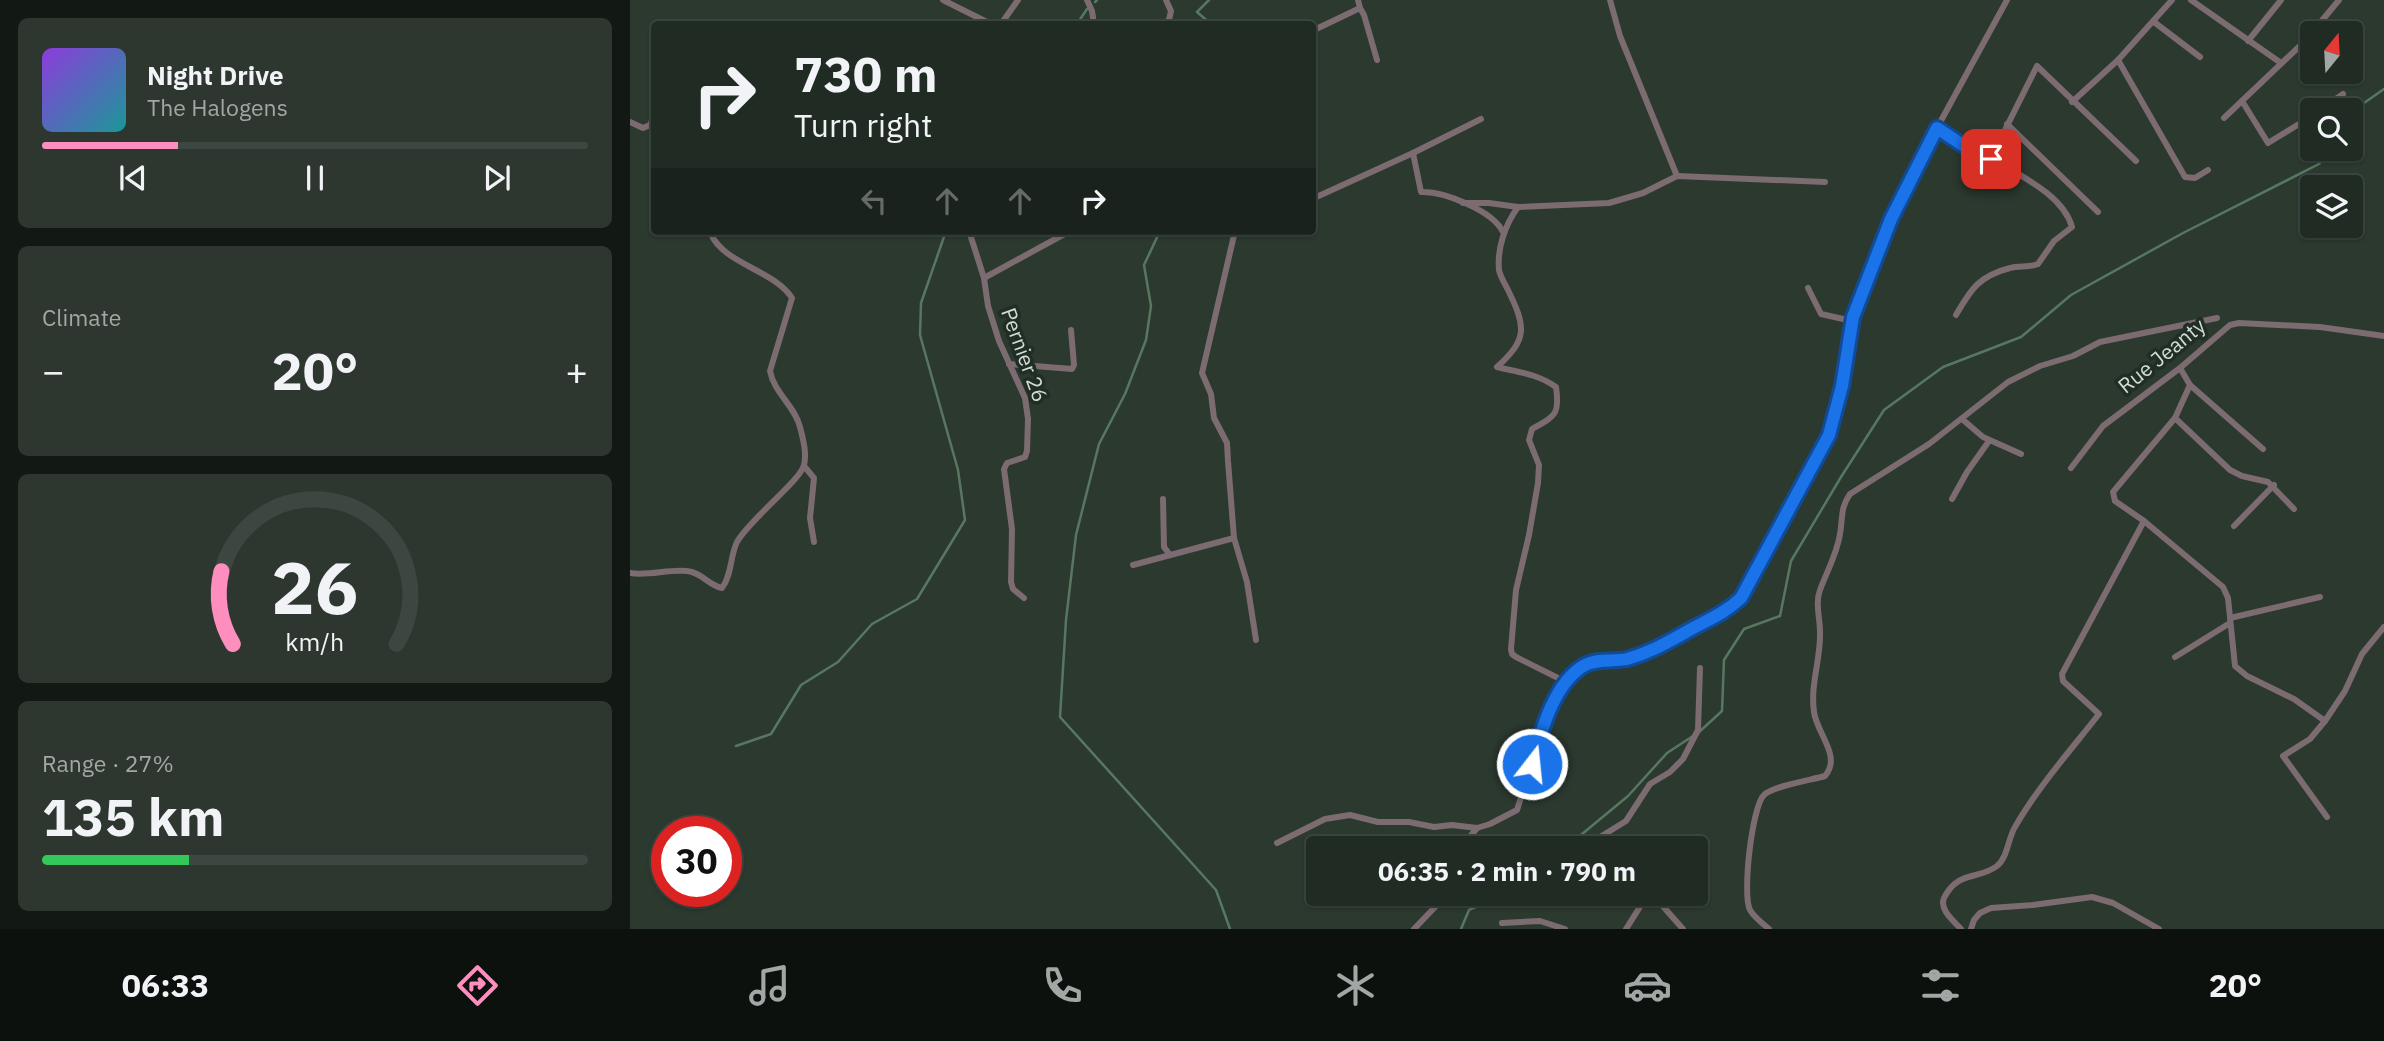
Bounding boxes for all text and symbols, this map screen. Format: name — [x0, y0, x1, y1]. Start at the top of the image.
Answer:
north arrow — [2300, 21, 2362, 84]
map controls — [2300, 21, 2363, 238]
text: 730 m — [794, 42, 938, 105]
icon: right — [679, 49, 770, 140]
text: Night Drive — [147, 58, 284, 92]
text: The Halogens — [147, 92, 288, 122]
button: search — [2300, 98, 2363, 161]
text: Turn right — [794, 104, 932, 146]
pin — [1961, 129, 2021, 189]
icon: arrive — [1972, 140, 2010, 178]
icon: previous — [114, 159, 152, 197]
icon: pause — [296, 159, 334, 197]
icon: next — [478, 159, 516, 197]
button: layers — [2300, 175, 2363, 238]
icon: left — [855, 182, 893, 220]
icon: ahead — [928, 182, 966, 220]
icon: ahead — [1001, 182, 1039, 220]
icon: right — [1074, 182, 1112, 220]
text: Climate — [42, 302, 121, 332]
street label: Pernier 26 — [995, 304, 1055, 406]
street label: Rue Jeanty — [2112, 311, 2211, 399]
text: 20° — [272, 337, 358, 404]
text: − — [42, 346, 65, 395]
text: + — [565, 346, 588, 395]
text: 26 — [271, 540, 359, 635]
text: km/h — [286, 625, 344, 658]
position arrow — [1495, 727, 1569, 801]
text: Range · 27% — [42, 748, 174, 778]
text: 135 km — [42, 783, 224, 850]
speed limit sign: 30 — [651, 816, 742, 907]
text: 06:35 · 2 min · 790 m — [1378, 854, 1636, 888]
icon: directions — [453, 961, 502, 1010]
icon: music — [745, 961, 794, 1010]
icon: phone — [1038, 961, 1087, 1010]
icon: climate — [1331, 961, 1380, 1010]
icon: car — [1623, 961, 1672, 1010]
icon: filters — [1916, 961, 1965, 1010]
text: 06:33 — [122, 964, 209, 1006]
text: 20° — [2209, 964, 2262, 1006]

